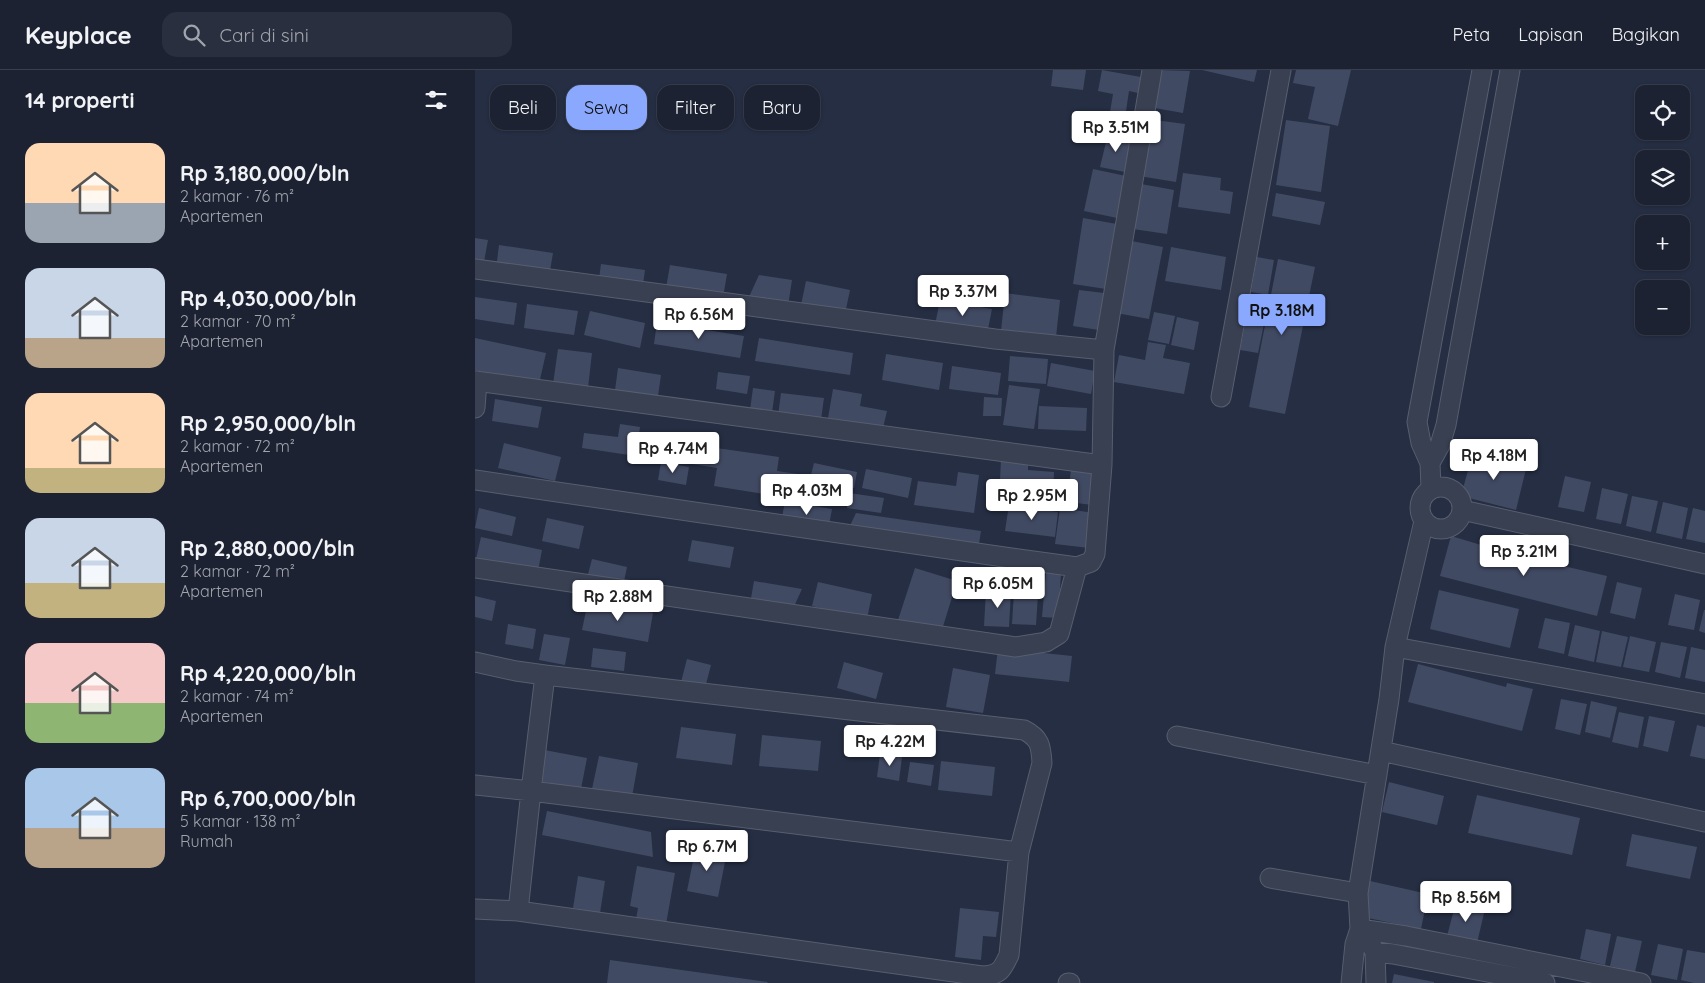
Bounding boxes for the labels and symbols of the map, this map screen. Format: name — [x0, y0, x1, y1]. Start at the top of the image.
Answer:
pin: Rp 3.51M — [1064, 111, 1168, 153]
pin: Rp 3.37M — [911, 274, 1015, 317]
pin: Rp 3.18M — [1230, 294, 1334, 336]
pin: Rp 6.56M — [647, 298, 751, 340]
pin: Rp 4.74M — [621, 432, 725, 474]
pin: Rp 4.18M — [1442, 438, 1546, 481]
pin: Rp 4.03M — [755, 474, 859, 516]
pin: Rp 2.95M — [980, 478, 1084, 521]
pin: Rp 3.21M — [1472, 534, 1576, 577]
pin: Rp 6.05M — [946, 566, 1050, 609]
pin: Rp 2.88M — [566, 580, 670, 622]
pin: Rp 4.22M — [838, 724, 942, 767]
pin: Rp 6.7M — [661, 830, 753, 872]
pin: Rp 8.56M — [1414, 880, 1518, 923]

